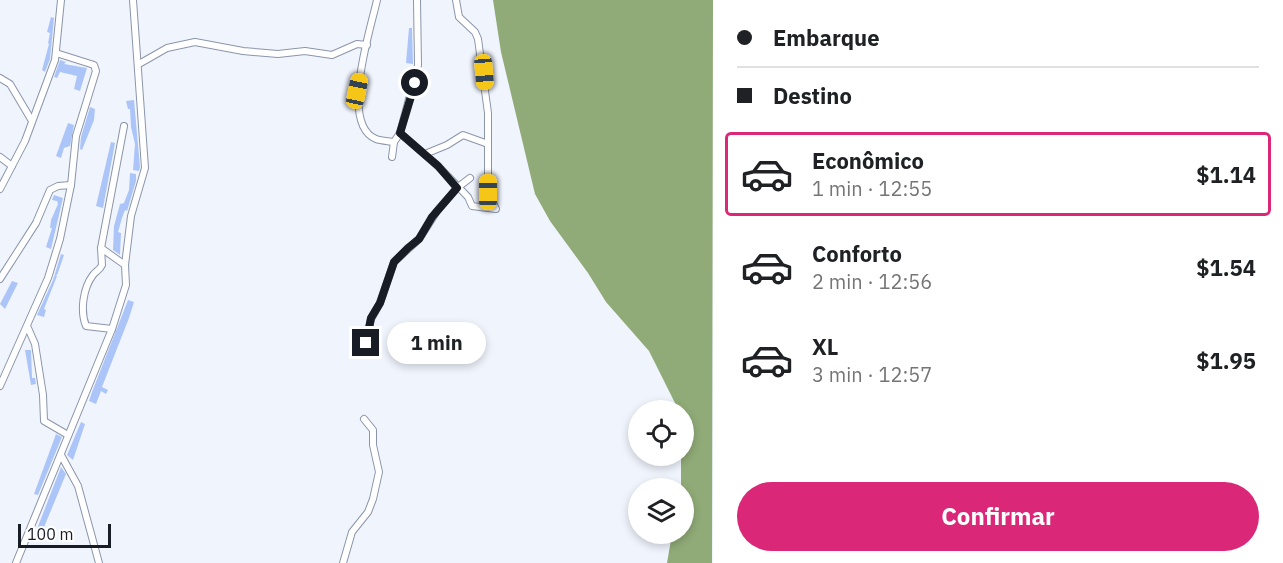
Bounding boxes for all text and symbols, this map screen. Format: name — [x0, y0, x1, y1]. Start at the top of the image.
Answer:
text: Embarque — [773, 23, 880, 52]
car — [473, 53, 495, 91]
route start — [401, 69, 428, 96]
car — [344, 72, 370, 110]
text: Destino — [773, 81, 852, 110]
text: Econômico — [812, 146, 924, 175]
icon: car — [740, 147, 794, 201]
text: $1.14 — [1196, 160, 1256, 189]
car — [479, 174, 497, 210]
text: 1 min · 12:55 — [812, 175, 932, 202]
text: Conforto — [812, 239, 902, 268]
icon: car — [740, 240, 794, 294]
text: $1.54 — [1196, 253, 1256, 282]
text: 2 min · 12:56 — [812, 268, 932, 295]
callout: 1 min — [387, 322, 486, 364]
route end — [352, 329, 379, 356]
text: 1 min — [410, 329, 463, 356]
text: XL — [812, 332, 838, 361]
icon: car — [740, 333, 794, 387]
text: $1.95 — [1196, 346, 1256, 375]
text: 3 min · 12:57 — [812, 361, 932, 388]
map controls — [628, 400, 694, 544]
button: locate — [628, 400, 694, 466]
button: layers — [628, 478, 694, 544]
button: Confirmar — [737, 482, 1259, 551]
scale bar — [18, 521, 111, 548]
text: 100 m — [27, 524, 74, 544]

